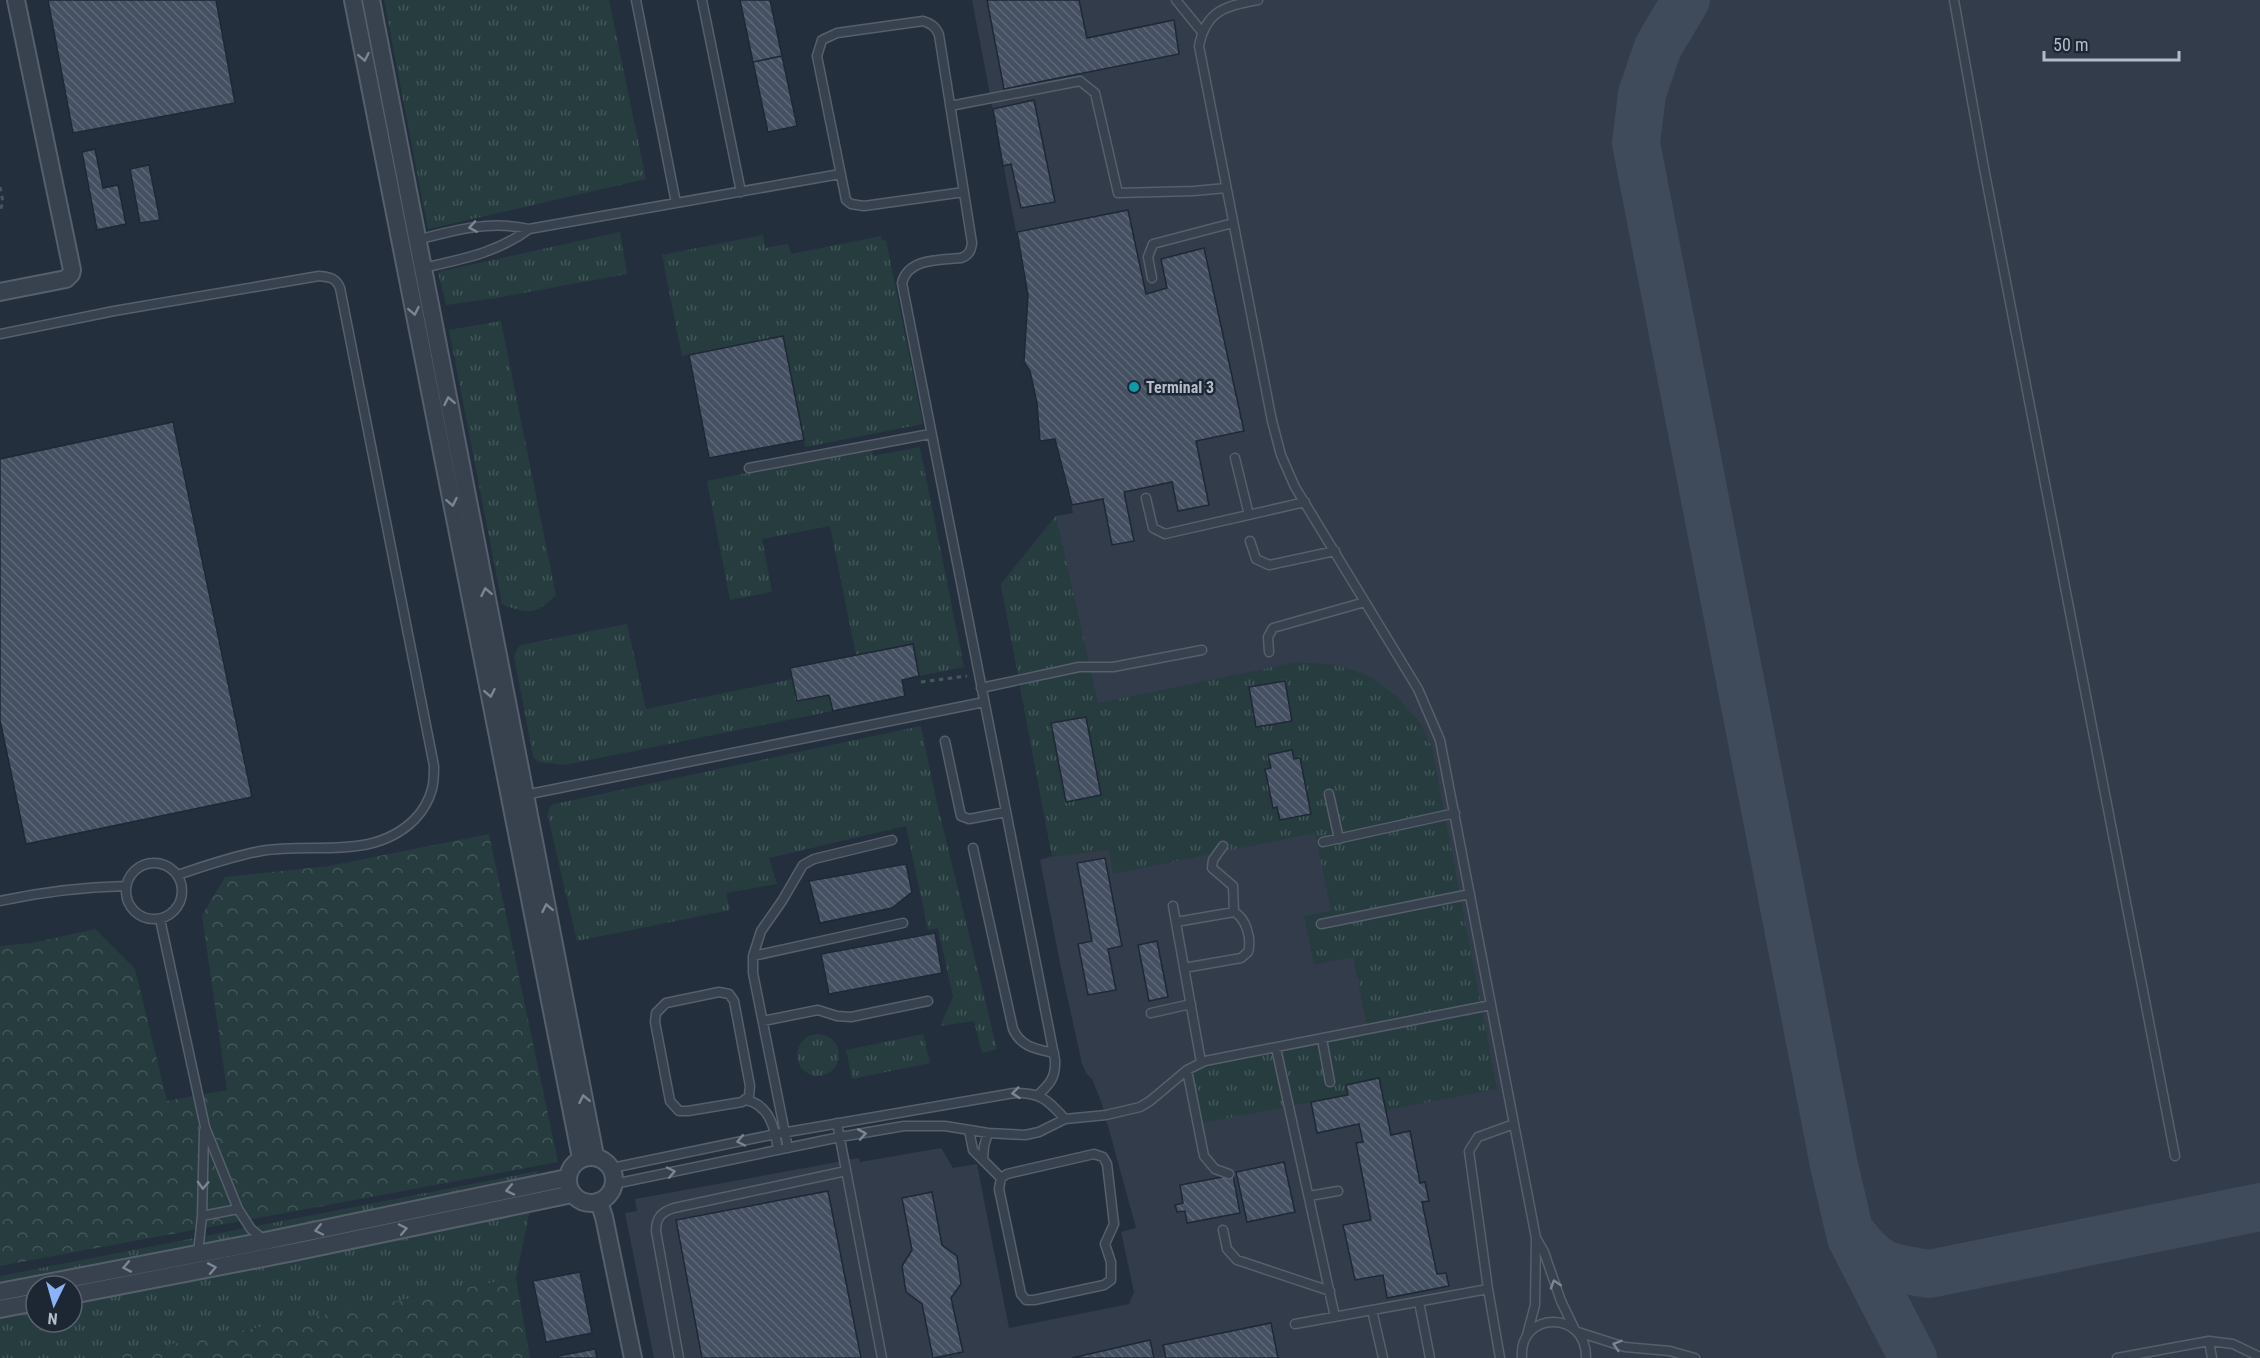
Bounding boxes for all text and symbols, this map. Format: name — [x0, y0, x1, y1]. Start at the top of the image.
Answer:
scale bar — [2044, 24, 2179, 62]
text: 50 m — [2053, 34, 2088, 55]
one-way arrow — [357, 52, 370, 62]
one-way arrow — [468, 220, 478, 233]
one-way arrow — [407, 305, 420, 315]
place label: Terminal 3 — [1146, 378, 1214, 397]
marker: Terminal 3 — [1127, 380, 1141, 394]
one-way arrow — [443, 396, 456, 406]
one-way arrow — [445, 497, 458, 507]
one-way arrow — [480, 588, 493, 598]
one-way arrow — [483, 688, 496, 698]
one-way arrow — [541, 903, 554, 913]
one-way arrow — [1011, 1087, 1020, 1099]
one-way arrow — [578, 1094, 591, 1104]
one-way arrow — [858, 1128, 867, 1140]
one-way arrow — [736, 1134, 746, 1147]
one-way arrow — [666, 1166, 676, 1179]
one-way arrow — [196, 1181, 209, 1190]
one-way arrow — [505, 1183, 515, 1196]
one-way arrow — [314, 1223, 324, 1236]
one-way arrow — [398, 1224, 408, 1237]
one-way arrow — [123, 1260, 133, 1273]
one-way arrow — [207, 1262, 217, 1275]
north arrow — [24, 1274, 84, 1334]
one-way arrow — [1550, 1279, 1562, 1289]
text: N — [47, 1309, 58, 1328]
one-way arrow — [1612, 1340, 1623, 1352]

